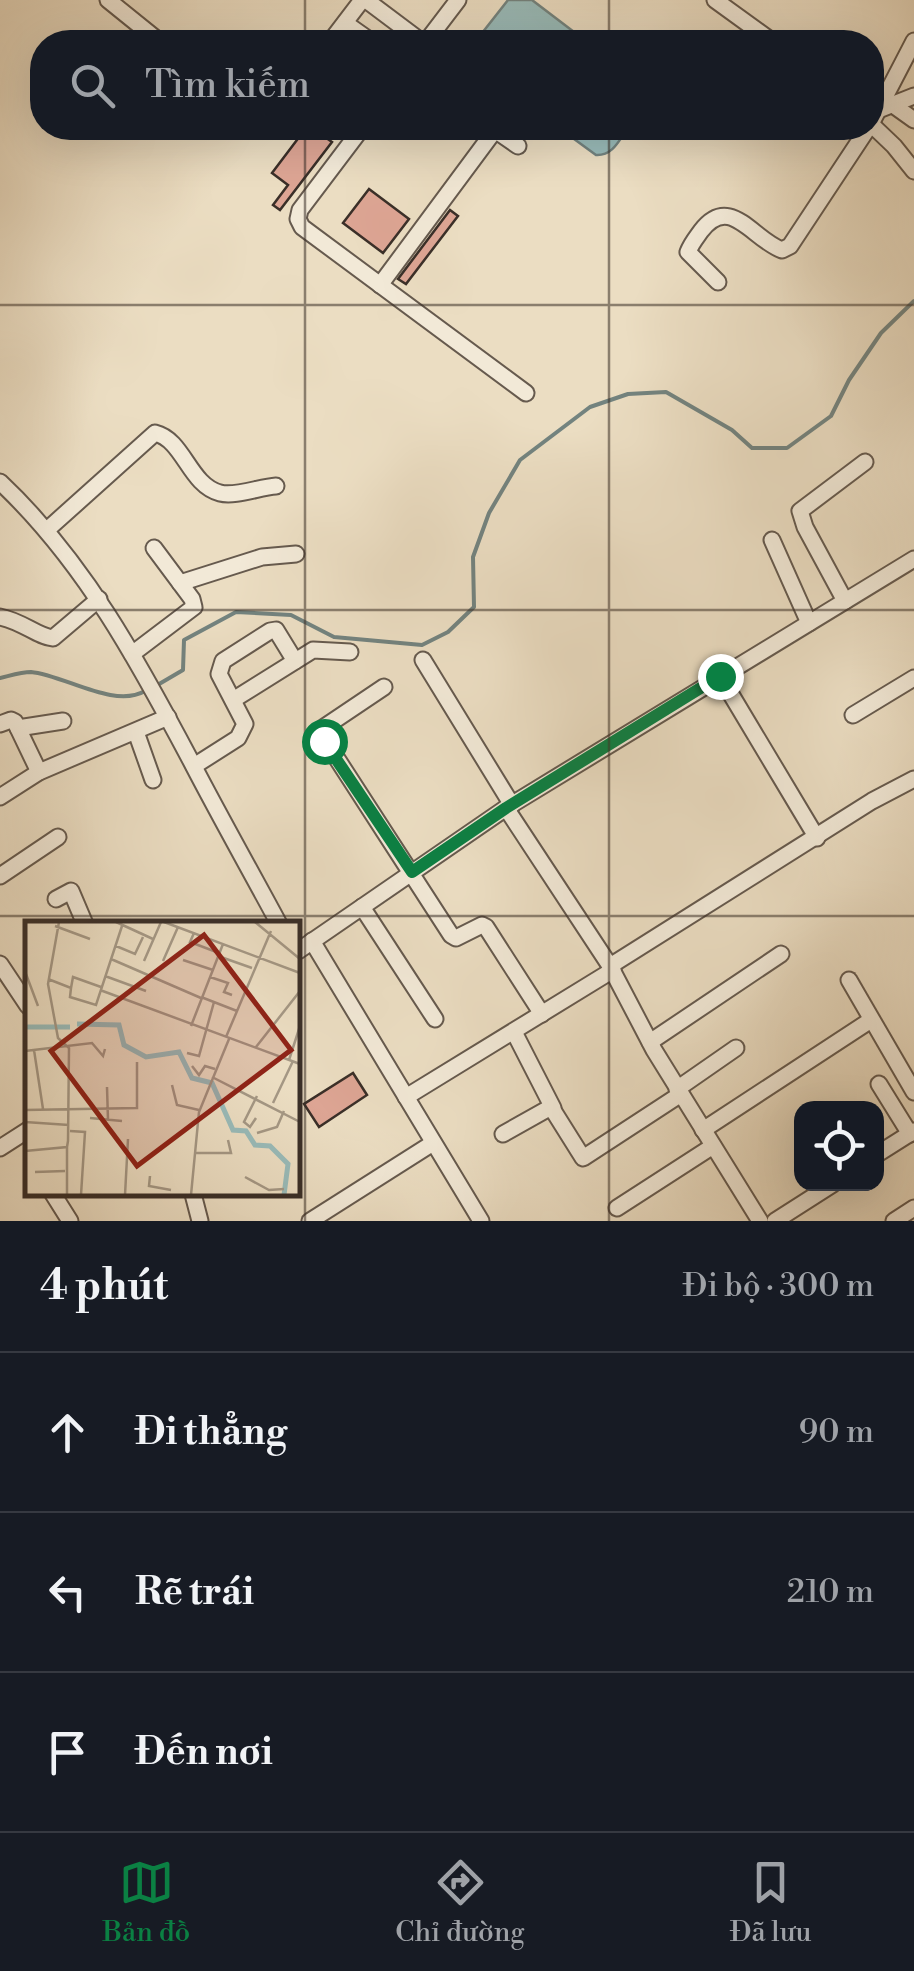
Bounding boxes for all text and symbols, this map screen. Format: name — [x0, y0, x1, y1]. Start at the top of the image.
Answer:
search box — [30, 30, 884, 140]
icon: search — [65, 58, 120, 113]
text: Tìm kiếm — [145, 62, 310, 109]
route end — [698, 654, 744, 700]
route start — [302, 719, 348, 765]
inset map — [25, 921, 300, 1196]
map controls — [794, 1101, 884, 1191]
button: locate — [794, 1101, 884, 1191]
text: 4 phút — [40, 1260, 168, 1313]
text: Đi bộ · 300 m — [683, 1266, 874, 1306]
icon: ahead — [40, 1405, 95, 1460]
text: Đi thẳng — [135, 1409, 287, 1456]
text: 90 m — [799, 1412, 874, 1452]
icon: left — [40, 1565, 95, 1620]
text: Rẽ trái — [135, 1569, 254, 1616]
text: 210 m — [787, 1572, 874, 1612]
icon: arrive — [40, 1725, 95, 1780]
text: Đến nơi — [135, 1729, 273, 1776]
tab: Bản đồ — [102, 1855, 190, 1950]
tab: Chỉ đường — [395, 1855, 525, 1950]
tab: Đã lưu — [730, 1855, 812, 1950]

